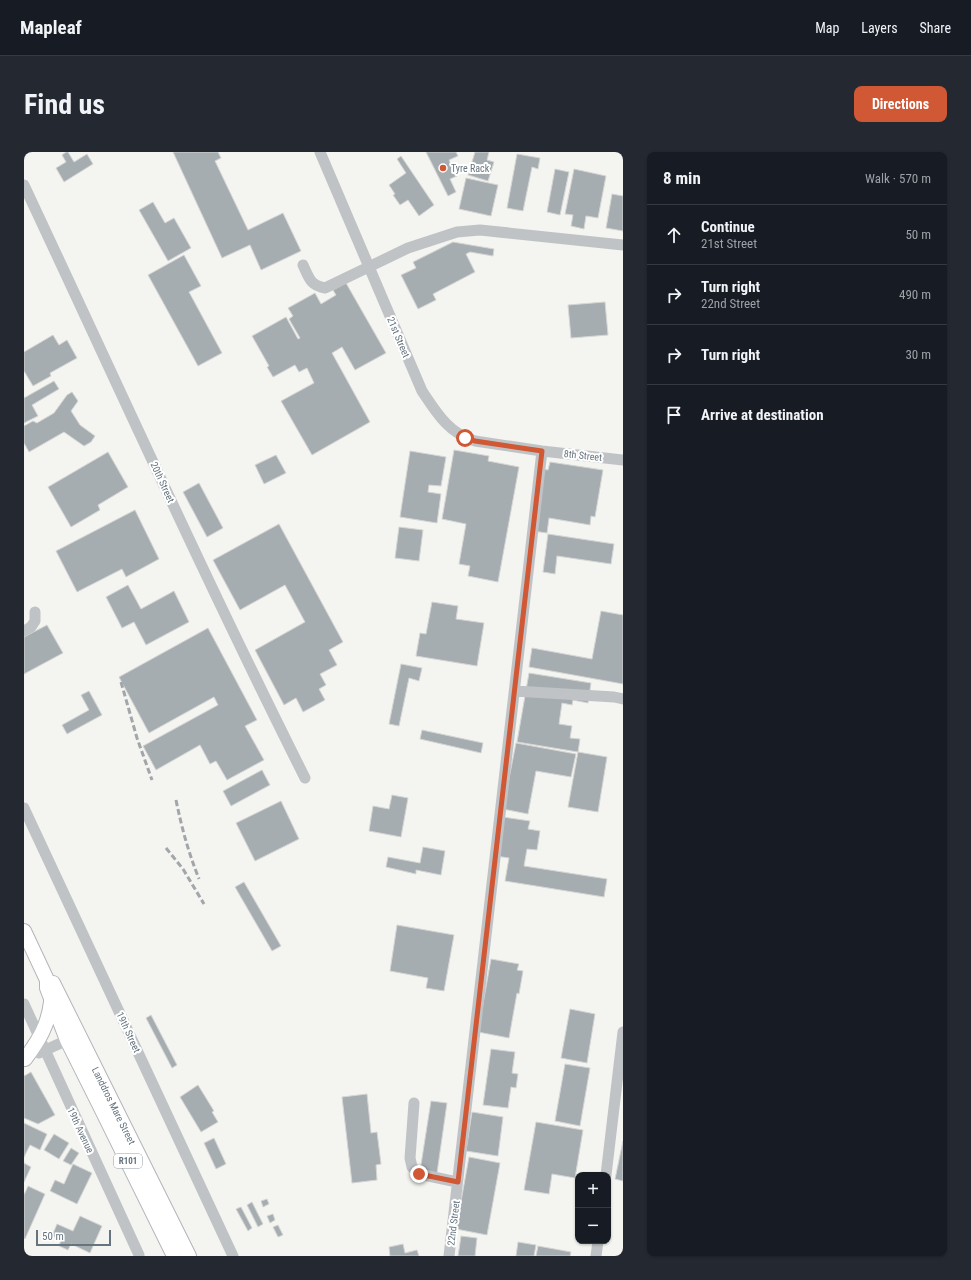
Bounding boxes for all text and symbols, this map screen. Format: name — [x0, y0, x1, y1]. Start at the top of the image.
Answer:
text: Mapleaf — [20, 16, 82, 39]
text: Map — [815, 20, 839, 36]
text: Layers — [861, 20, 898, 36]
text: Share — [920, 20, 951, 36]
button: Directions — [854, 86, 947, 122]
text: Find us — [24, 88, 105, 121]
marker: Tyre Rack — [438, 163, 448, 173]
place label: Tyre Rack — [451, 163, 490, 174]
text: 8 min — [663, 168, 701, 188]
text: Walk · 570 m — [865, 171, 931, 186]
text: Continue — [701, 218, 755, 236]
icon: ahead — [663, 224, 685, 246]
text: 50 m — [905, 227, 931, 242]
text: 21st Street — [701, 236, 757, 251]
text: Turn right — [701, 278, 760, 296]
icon: right — [663, 284, 685, 306]
text: 490 m — [899, 287, 931, 302]
text: 22nd Street — [701, 296, 760, 311]
street label: 21st Street — [385, 315, 412, 359]
icon: right — [663, 344, 685, 366]
text: Turn right — [701, 346, 760, 364]
text: 30 m — [905, 347, 931, 362]
icon: arrive — [663, 404, 685, 426]
text: Arrive at destination — [701, 406, 824, 424]
route start — [456, 429, 474, 447]
street label: 8th Street — [563, 448, 603, 463]
street label: 20th Street — [148, 460, 177, 504]
street label: 19th Street — [114, 1010, 143, 1054]
street label: Landdros Mare Street — [90, 1065, 138, 1146]
street label: 19th Avenue — [65, 1106, 96, 1155]
road number: R101 — [114, 1154, 142, 1168]
route end — [410, 1165, 428, 1183]
map controls — [575, 1172, 611, 1244]
button: + — [575, 1172, 611, 1208]
street label: 22nd Street — [445, 1200, 462, 1246]
button: − — [575, 1208, 611, 1244]
scale bar — [36, 1228, 111, 1247]
text: 50 m — [42, 1230, 64, 1243]

